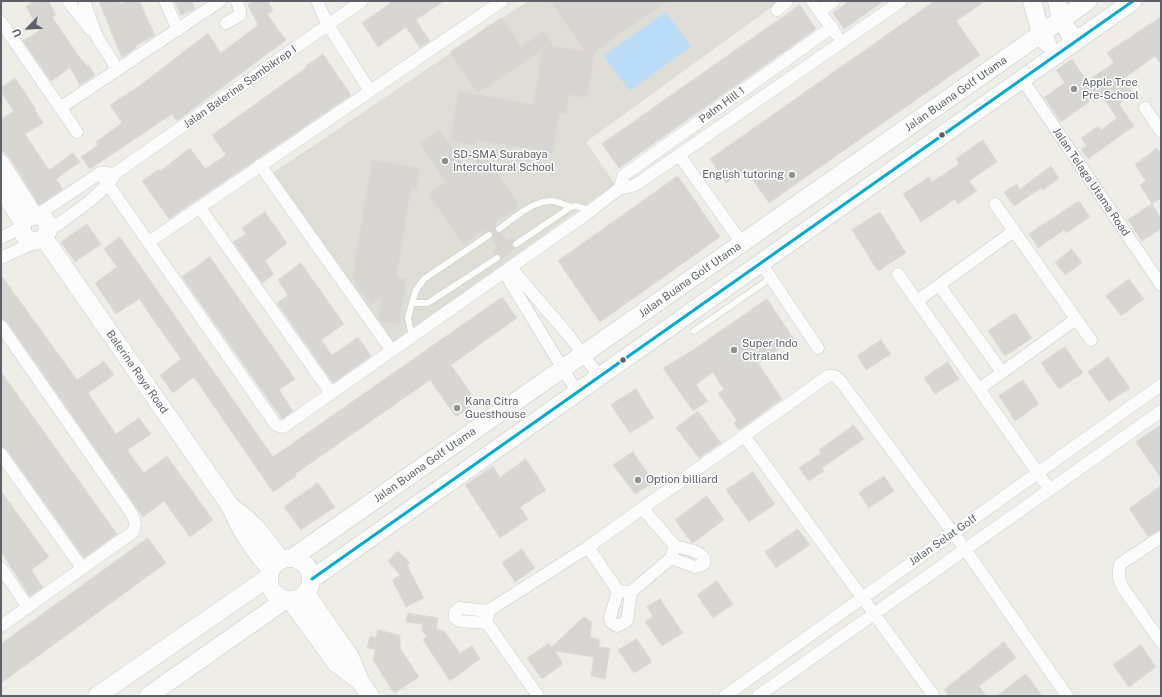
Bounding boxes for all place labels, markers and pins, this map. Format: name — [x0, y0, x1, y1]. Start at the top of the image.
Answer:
place label: Apple Tree Pre-School — [1082, 76, 1139, 102]
marker: Apple Tree Pre-School — [1069, 84, 1079, 94]
unlabelled marker — [937, 130, 947, 140]
place label: SD-SMA Surabaya Intercultural School — [453, 148, 554, 174]
marker: SD-SMA Surabaya Intercultural School — [440, 156, 450, 166]
place label: English tutoring — [702, 168, 784, 182]
marker: English tutoring — [787, 170, 797, 180]
place label: Super Indo Citraland — [742, 337, 798, 363]
marker: Super Indo Citraland — [729, 345, 739, 355]
unlabelled marker — [618, 355, 628, 365]
place label: Kana Citra Guesthouse — [465, 395, 526, 421]
marker: Kana Citra Guesthouse — [452, 403, 462, 413]
place label: Option billiard — [646, 473, 718, 487]
marker: Option billiard — [633, 475, 643, 485]

